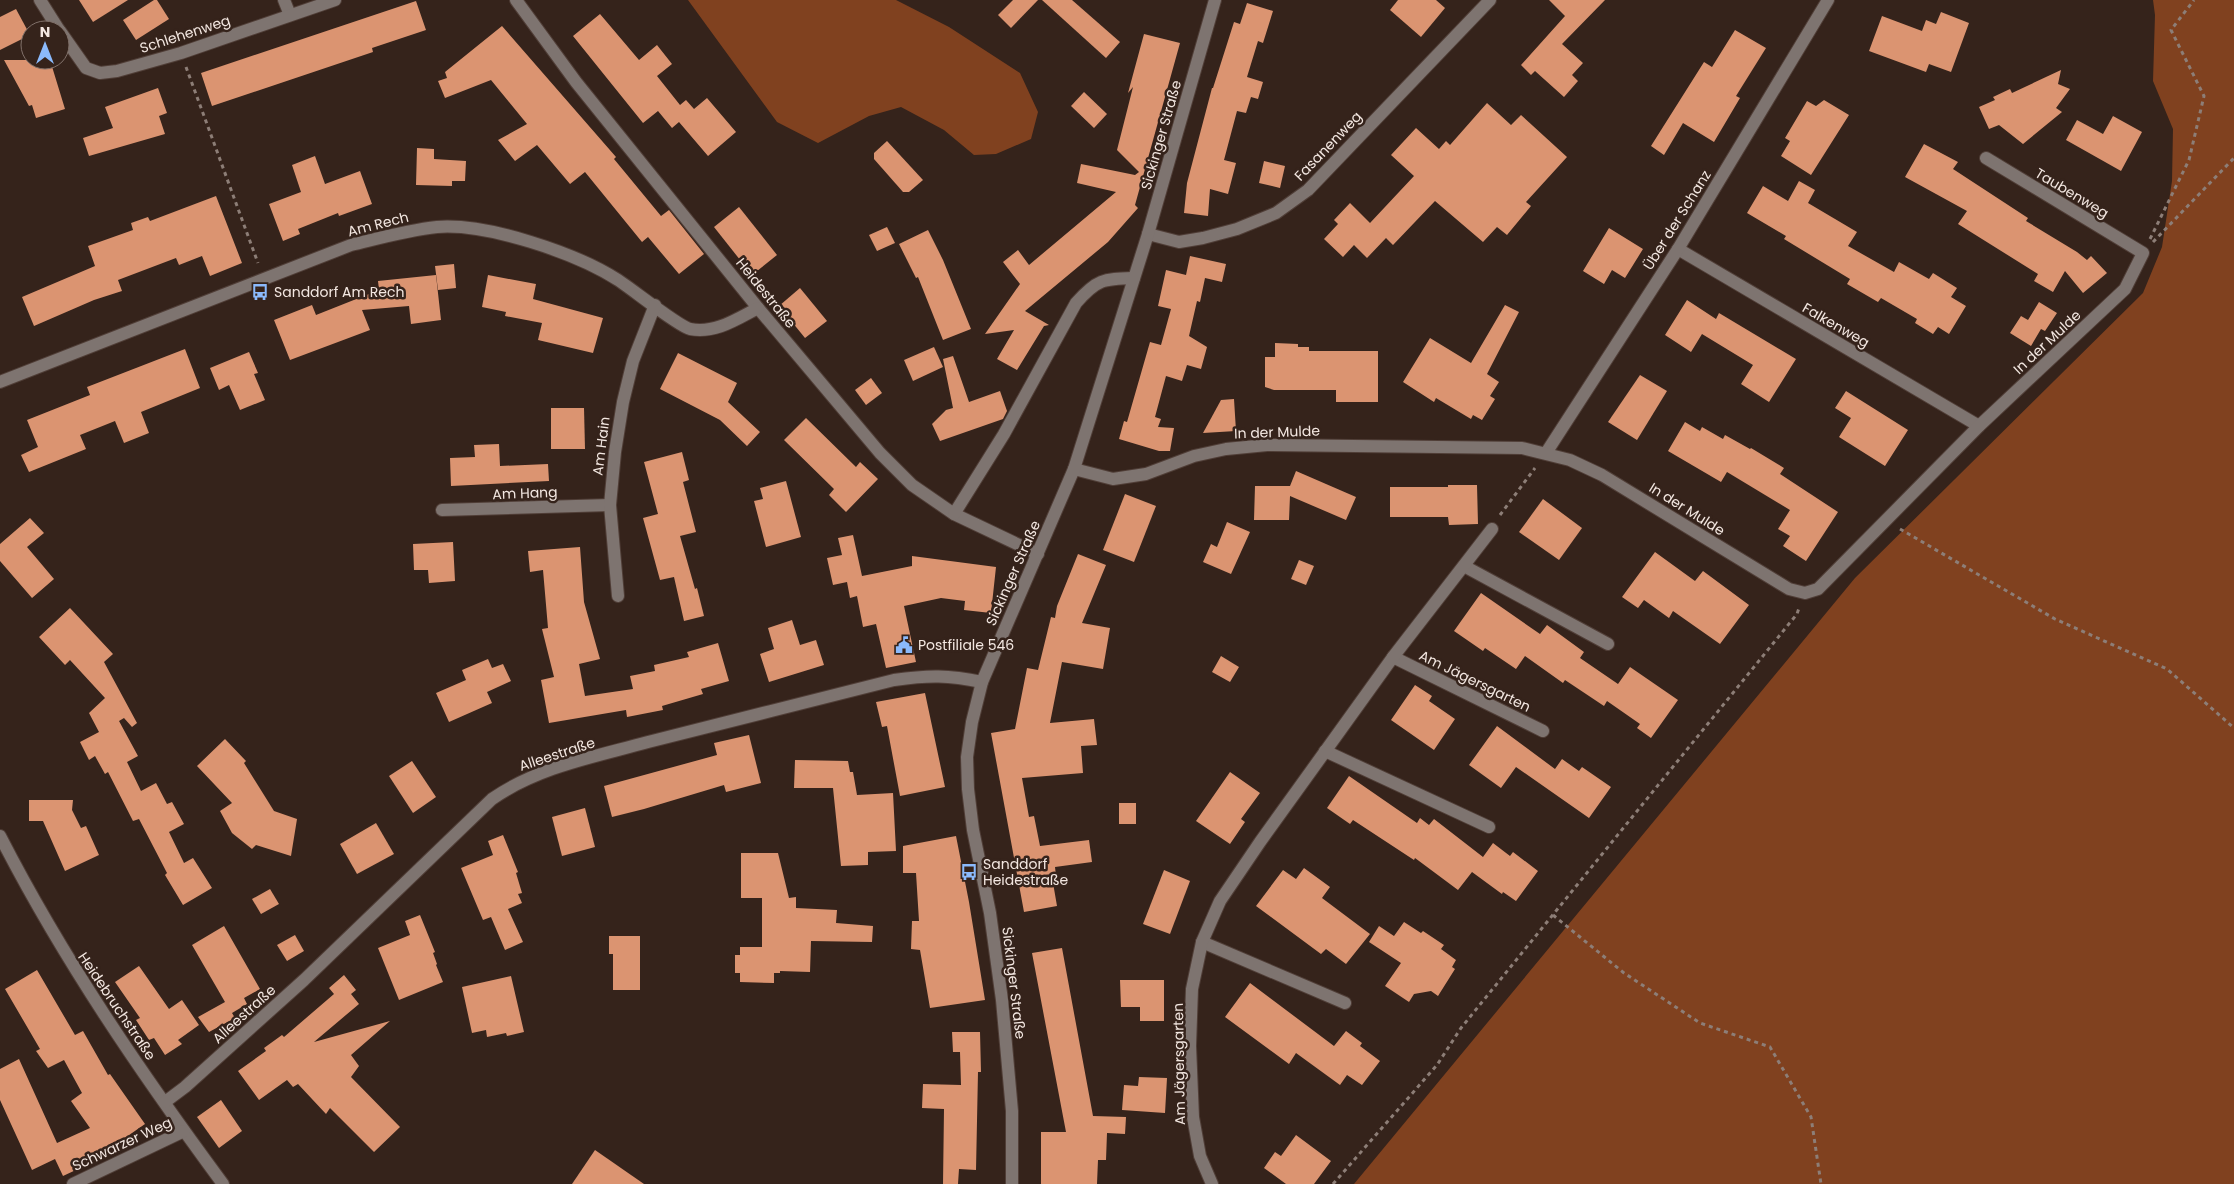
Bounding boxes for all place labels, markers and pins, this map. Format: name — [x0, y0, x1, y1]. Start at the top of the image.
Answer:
bus stop icon: Sanddorf Am Rech — [250, 282, 270, 302]
place label: Sanddorf Am Rech — [274, 282, 404, 302]
public building icon: Postfiliale 546 — [894, 635, 914, 655]
place label: Postfiliale 546 — [918, 635, 1014, 655]
place label: Sanddorf Heidestraße — [983, 854, 1069, 890]
bus stop icon: Sanddorf Heidestraße — [959, 862, 979, 882]

